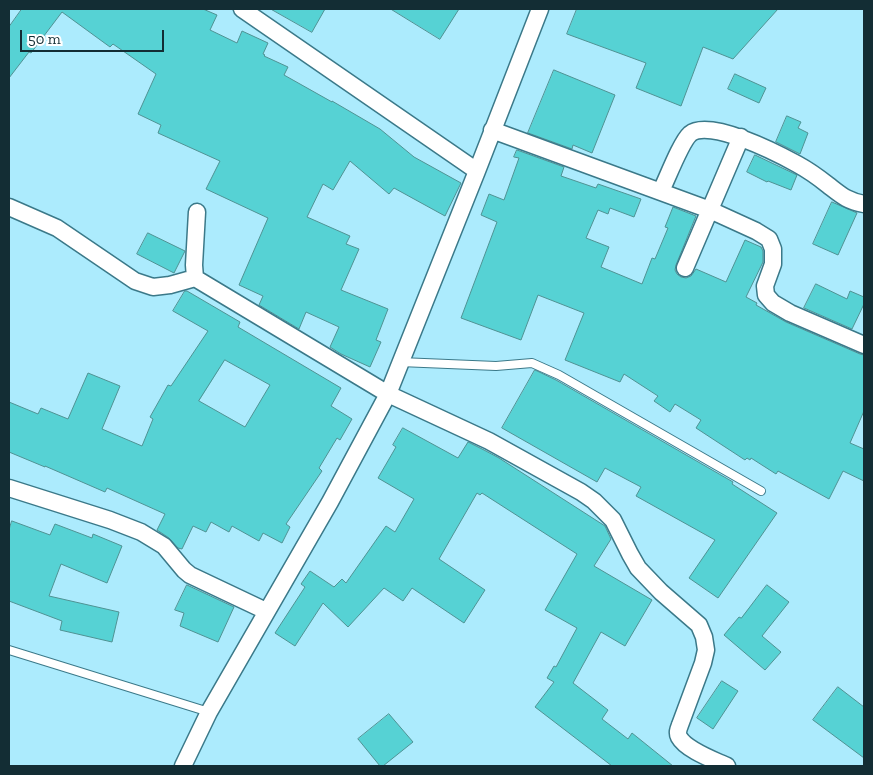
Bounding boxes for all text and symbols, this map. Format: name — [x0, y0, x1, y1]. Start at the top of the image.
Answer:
scale bar — [22, 20, 166, 52]
text: 50 m — [28, 30, 61, 48]

